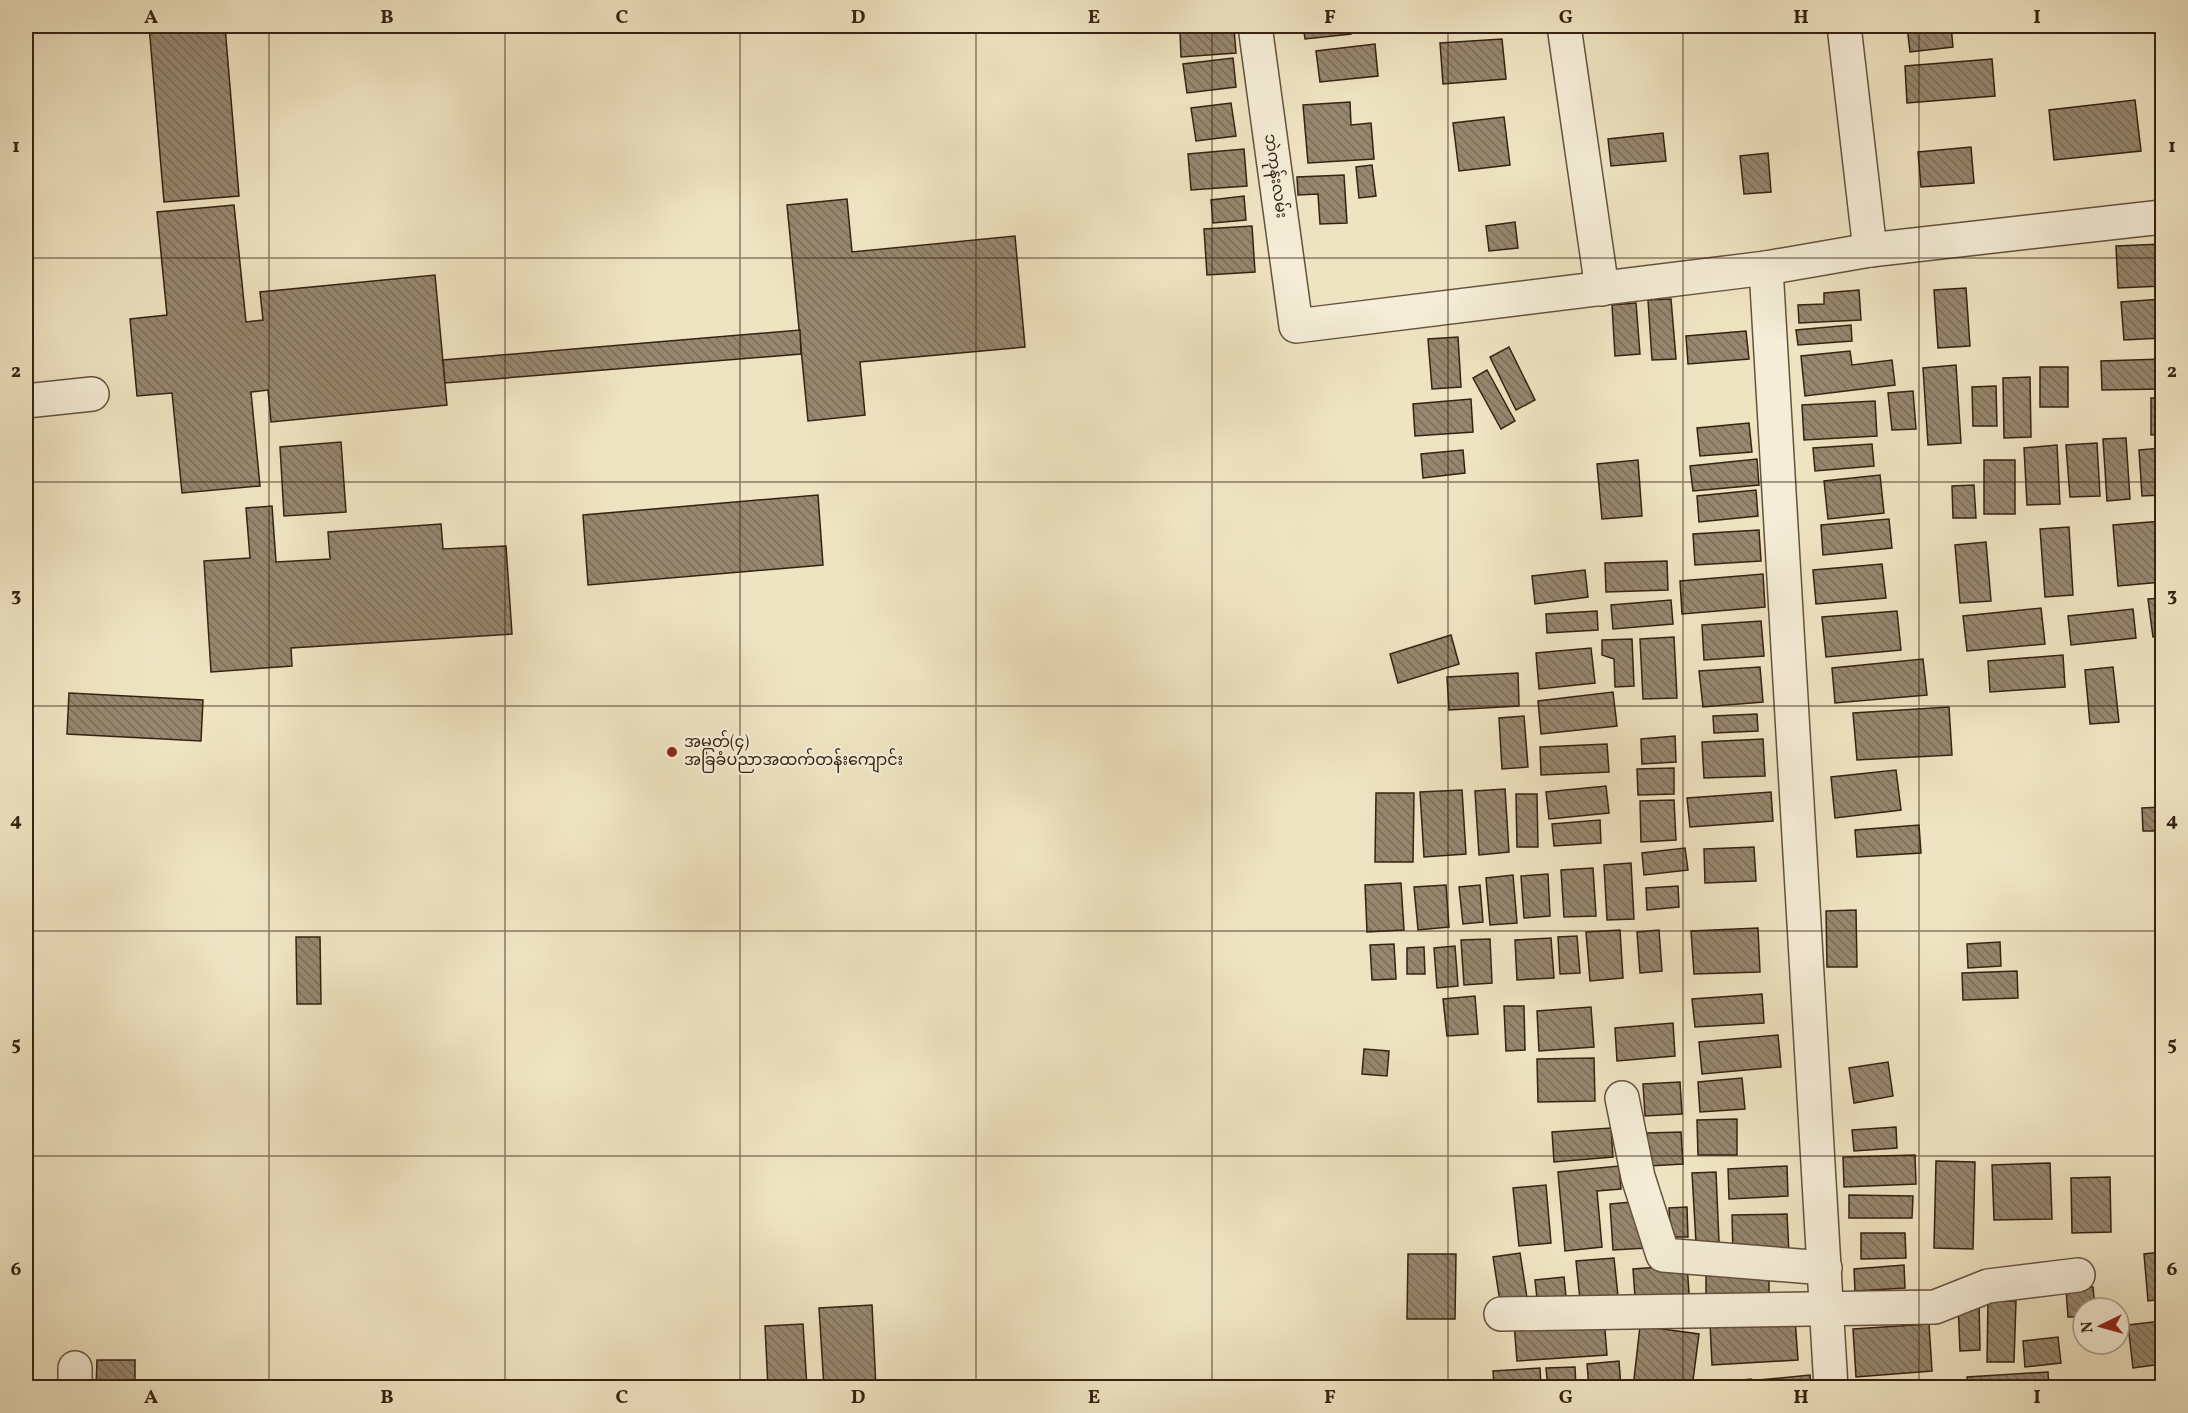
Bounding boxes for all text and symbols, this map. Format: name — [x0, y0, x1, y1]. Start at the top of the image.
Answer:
text: A — [144, 4, 158, 32]
text: B — [380, 4, 394, 32]
text: C — [616, 4, 629, 32]
text: D — [851, 4, 865, 32]
text: E — [1088, 4, 1100, 32]
text: F — [1324, 4, 1336, 32]
text: G — [1559, 4, 1573, 32]
text: H — [1793, 4, 1809, 32]
text: I — [2033, 4, 2041, 32]
street label: ဘဲကုန်းလမ်း — [1256, 132, 1294, 220]
text: 1 — [12, 133, 20, 161]
text: 1 — [2168, 133, 2176, 161]
text: 2 — [11, 358, 21, 386]
text: 2 — [2167, 358, 2177, 386]
text: 3 — [11, 582, 21, 610]
text: 3 — [2167, 582, 2177, 610]
place label: အမှတ်(၄) အခြခံပညာအထက်တန်းကျောင်း — [684, 730, 903, 773]
marker: အမှတ်(၄) အခြခံပညာအထက်တန်းကျောင်း — [665, 745, 679, 759]
text: 4 — [10, 807, 22, 835]
text: 4 — [2166, 807, 2178, 835]
text: 5 — [11, 1031, 21, 1059]
text: 5 — [2167, 1031, 2177, 1059]
text: 6 — [11, 1256, 22, 1284]
text: 6 — [2167, 1256, 2178, 1284]
north arrow — [2071, 1296, 2131, 1356]
text: N — [2077, 1320, 2100, 1334]
text: A — [144, 1384, 158, 1412]
text: B — [380, 1384, 394, 1412]
text: C — [616, 1384, 629, 1412]
text: D — [851, 1384, 865, 1412]
text: E — [1088, 1384, 1100, 1412]
text: F — [1324, 1384, 1336, 1412]
text: G — [1559, 1384, 1573, 1412]
text: H — [1793, 1384, 1809, 1412]
text: I — [2033, 1384, 2041, 1412]

